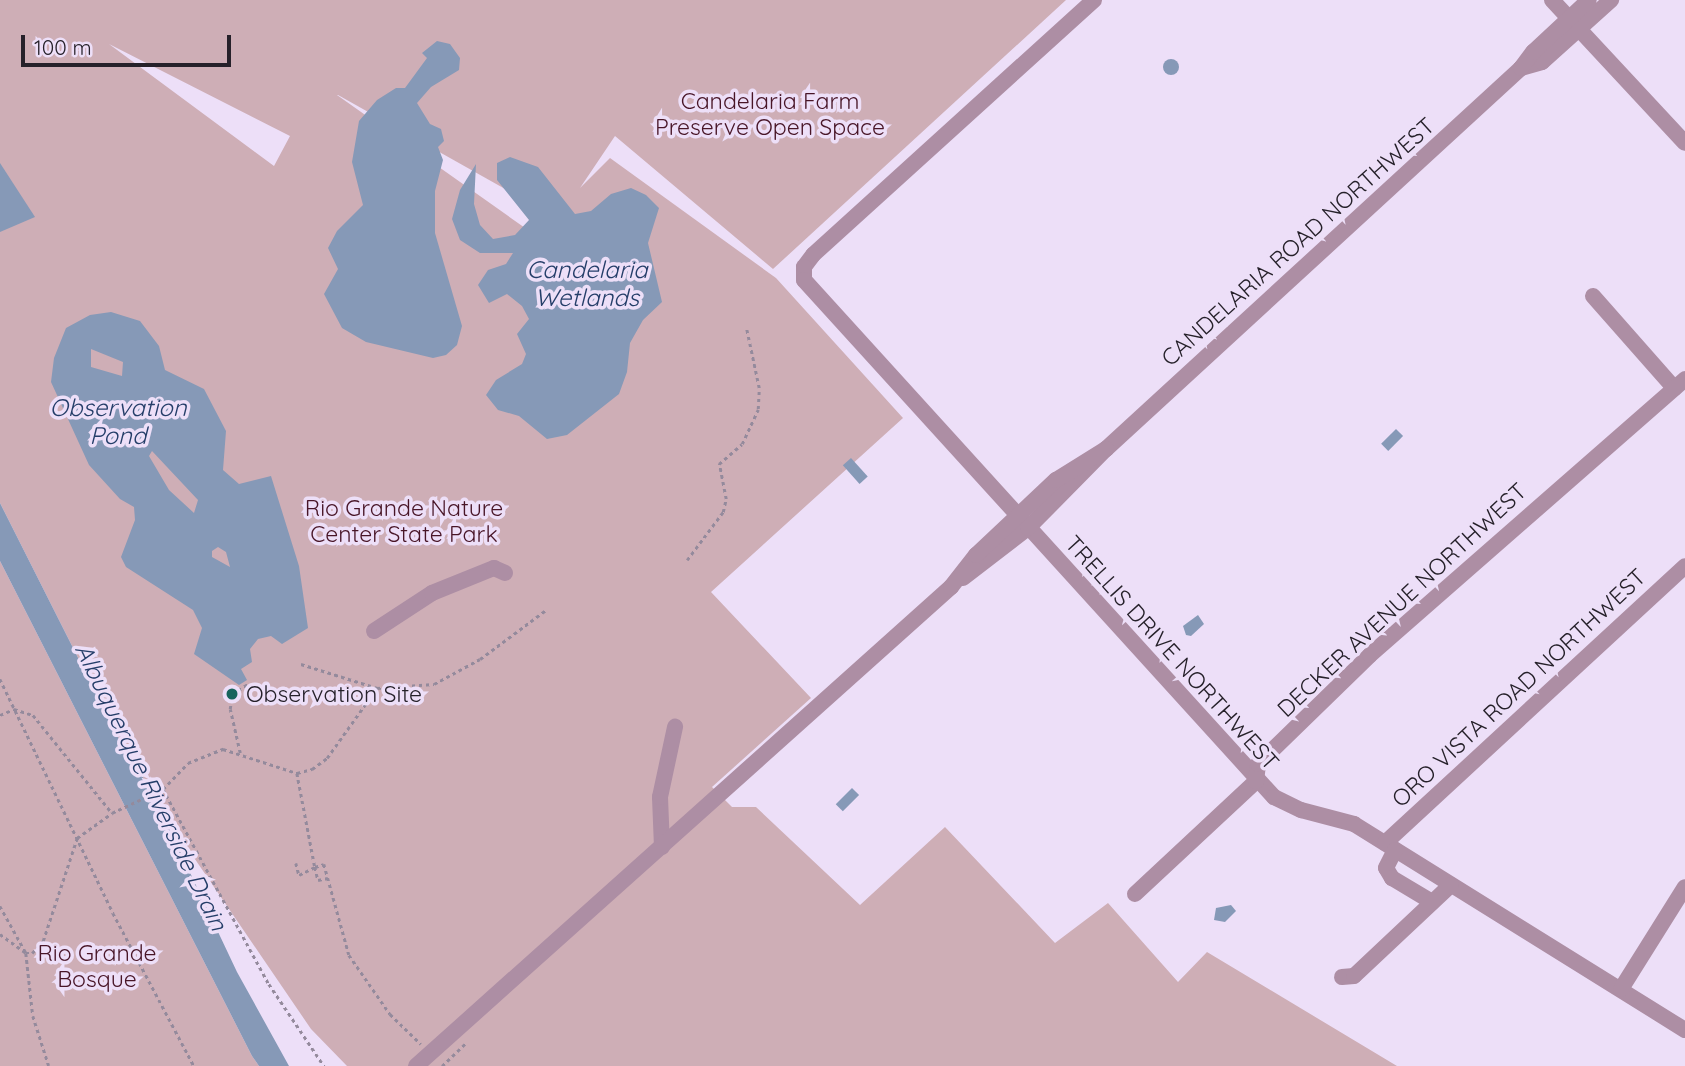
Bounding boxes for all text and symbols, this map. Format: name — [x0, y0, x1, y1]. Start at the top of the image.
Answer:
scale bar — [24, 21, 234, 65]
text: 100 m — [34, 34, 92, 60]
park label: Candelaria Farm Preserve Open Space — [655, 87, 885, 141]
street label: CANDELARIA ROAD NORTHWEST — [1156, 112, 1440, 372]
water label: Candelaria Wetlands — [526, 256, 648, 312]
water label: Observation Pond — [49, 394, 187, 450]
street label: DECKER AVENUE NORTHWEST — [1272, 477, 1532, 723]
park label: Rio Grande Nature Center State Park — [305, 494, 503, 548]
street label: TRELLIS DRIVE NORTHWEST — [1059, 530, 1285, 776]
street label: ORO VISTA ROAD NORTHWEST — [1386, 563, 1652, 813]
water label: Albuquerque Riverside Drain — [69, 639, 233, 935]
place label: Observation Site — [246, 680, 422, 708]
marker: Observation Site — [224, 686, 240, 702]
park label: Rio Grande Bosque — [37, 939, 157, 993]

